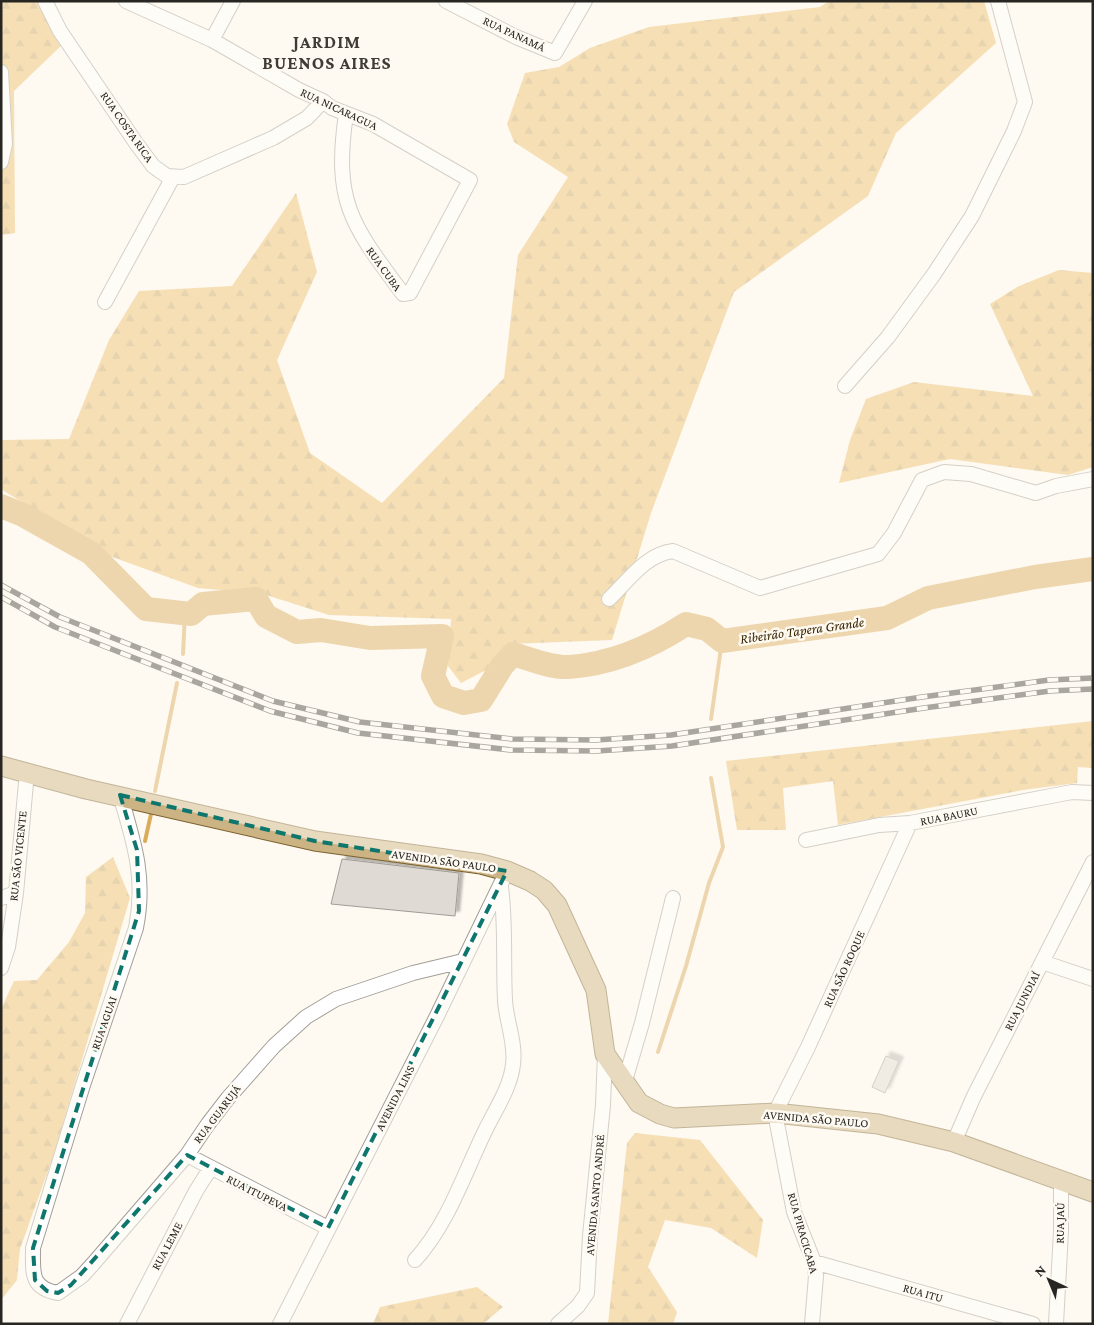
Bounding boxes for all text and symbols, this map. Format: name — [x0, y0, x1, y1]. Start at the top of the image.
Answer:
street label: RUA PANAMÁ — [481, 13, 547, 55]
district label: JARDIM BUENOS AIRES — [262, 32, 392, 73]
street label: RUA NICARAGUA — [298, 85, 380, 133]
street label: RUA COSTA RICA — [97, 89, 157, 165]
street label: RUA CUBA — [363, 244, 405, 294]
water label: Ribeirão Tapera Grande — [739, 613, 866, 647]
street label: RUA BAURU — [919, 804, 979, 828]
street label: RUA SÃO VICENTE — [6, 810, 30, 902]
street label: AVENIDA SÃO PAULO — [391, 847, 497, 875]
street label: RUA SÃO ROQUE — [820, 928, 868, 1009]
street label: RUA JUNDIAÍ — [1001, 969, 1043, 1033]
street label: RUA AGUAI — [88, 994, 120, 1052]
street label: AVENIDA LINS — [373, 1063, 418, 1133]
street label: RUA GUARUJÁ — [190, 1082, 244, 1146]
street label: AVENIDA SÃO PAULO — [763, 1107, 869, 1131]
street label: AVENIDA SANTO ANDRÉ — [583, 1133, 607, 1256]
street label: RUA ITUPEVA — [224, 1172, 290, 1214]
street label: RUA PIRACICABA — [785, 1191, 821, 1275]
street label: RUA JAÚ — [1053, 1202, 1067, 1244]
street label: RUA LEME — [149, 1219, 186, 1272]
north arrow — [1024, 1255, 1074, 1305]
text: N — [1031, 1261, 1049, 1280]
street label: RUA ITU — [901, 1281, 945, 1305]

